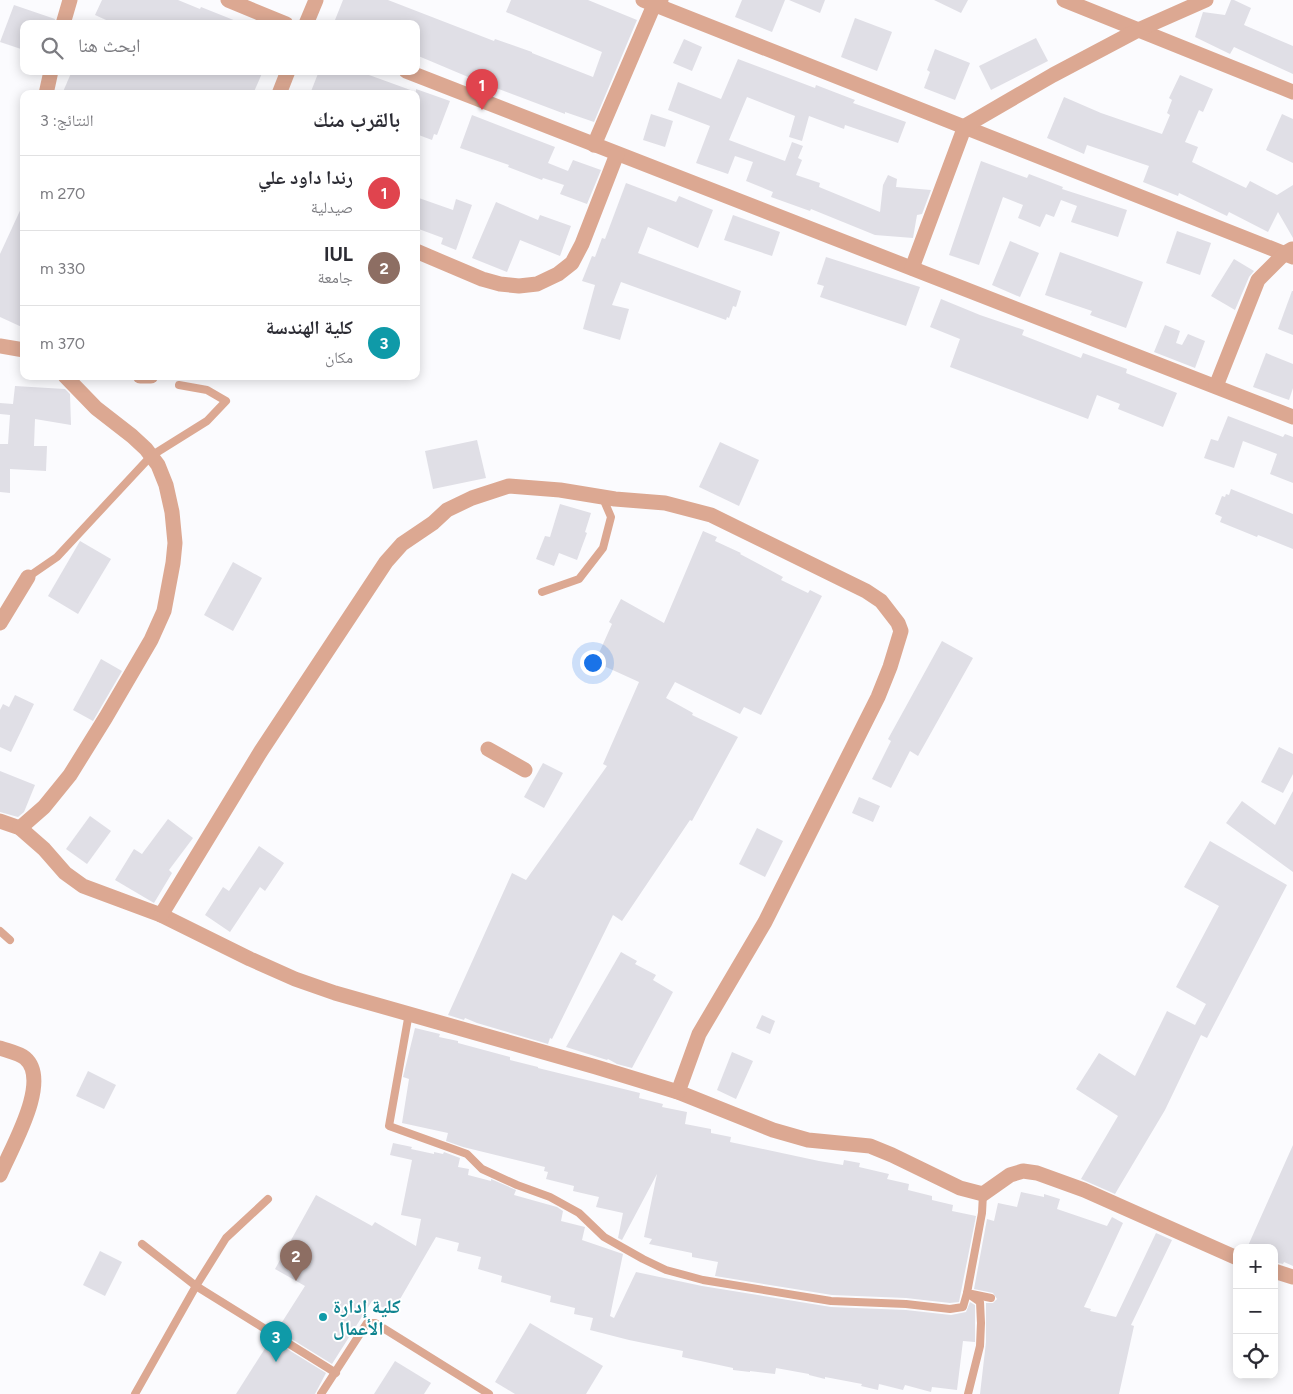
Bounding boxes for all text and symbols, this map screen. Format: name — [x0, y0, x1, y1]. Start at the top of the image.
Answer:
search box — [20, 20, 420, 75]
icon: search — [38, 34, 66, 62]
text: ابحث هنا — [78, 34, 141, 57]
pin: 1 — [466, 69, 498, 110]
text: بالقرب منك — [313, 107, 400, 132]
text: النتائج: 3 — [40, 111, 93, 130]
text: رندا داود علي — [258, 166, 353, 189]
text: 270 m — [40, 184, 85, 203]
text: 1 — [381, 184, 387, 203]
text: صيدلية — [311, 198, 353, 217]
text: IUL — [324, 243, 353, 266]
text: 330 m — [40, 259, 85, 278]
text: 2 — [379, 259, 389, 278]
text: جامعة — [318, 268, 353, 287]
text: كلية الهندسة — [266, 316, 353, 339]
text: 370 m — [40, 334, 85, 353]
text: 3 — [380, 334, 388, 353]
text: مكان — [325, 348, 353, 367]
your location — [580, 650, 606, 676]
pin: 2 — [280, 1240, 312, 1281]
map controls — [1233, 1244, 1278, 1379]
button: + — [1233, 1244, 1278, 1289]
button: − — [1233, 1289, 1278, 1334]
place label: كلية إدارة الأعمال — [333, 1295, 401, 1340]
marker: كلية إدارة الأعمال — [317, 1311, 329, 1323]
pin: 3 — [260, 1321, 292, 1362]
button: locate — [1233, 1334, 1278, 1379]

